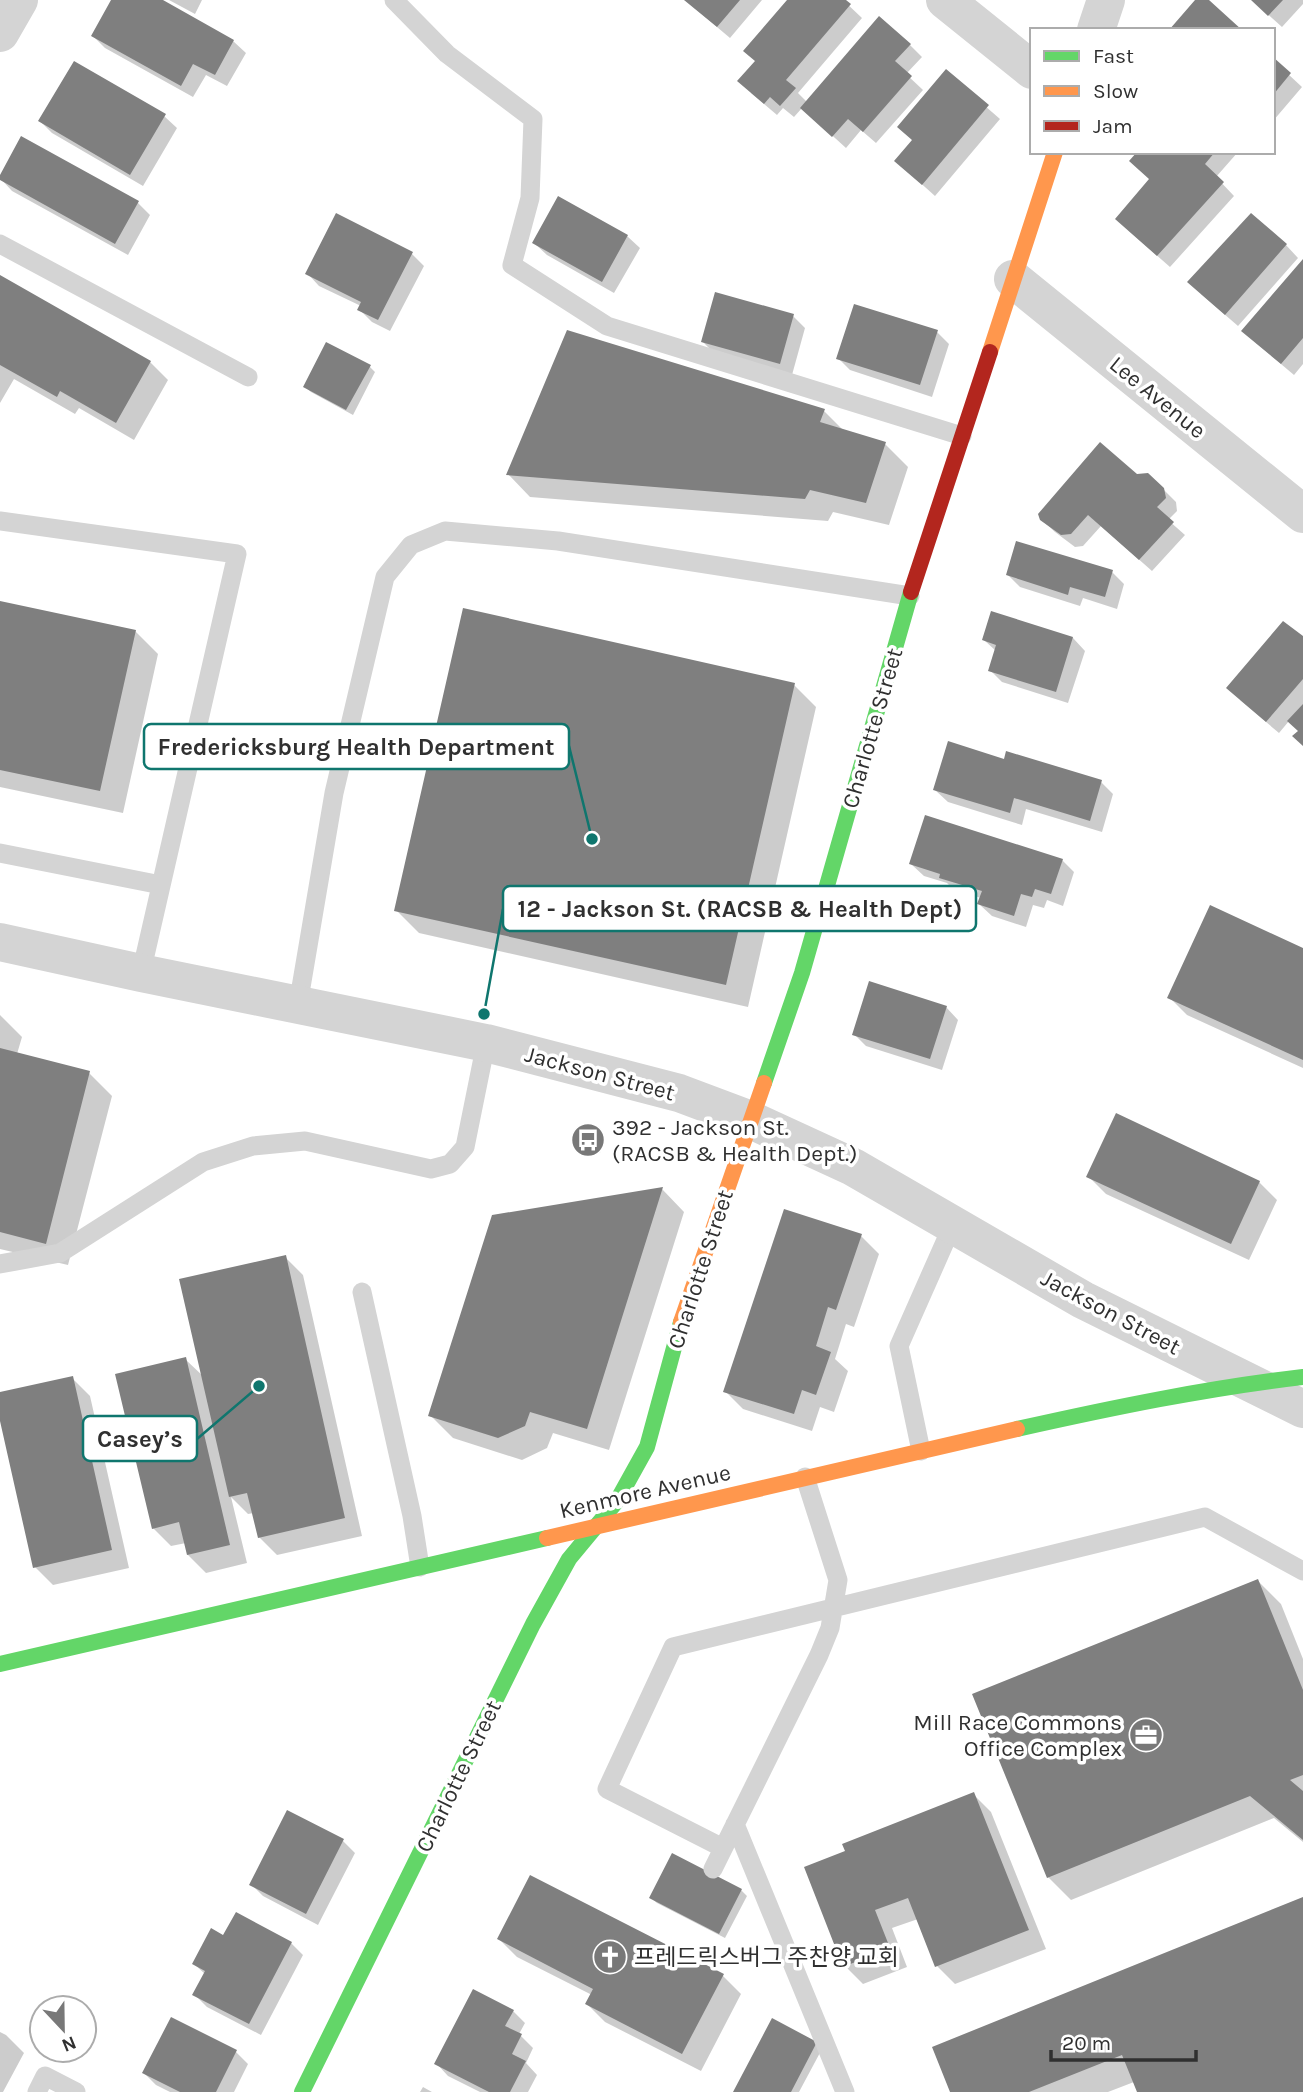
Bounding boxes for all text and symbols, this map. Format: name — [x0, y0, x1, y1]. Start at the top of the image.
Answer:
legend — [1030, 28, 1275, 154]
text: Fast — [1093, 44, 1134, 68]
text: Slow — [1093, 79, 1138, 103]
text: Jam — [1093, 114, 1133, 138]
street label: Lee Avenue — [1104, 351, 1211, 444]
street label: Charlotte Street — [837, 644, 908, 811]
callout: Fredericksburg Health Department — [144, 724, 569, 769]
text: Fredericksburg Health Department — [158, 733, 554, 761]
callout: 12 - Jackson St. (RACSB & Health Dept) — [503, 886, 976, 931]
text: 12 - Jackson St. (RACSB & Health Dept) — [518, 895, 962, 923]
street label: Jackson Street — [522, 1041, 678, 1107]
place label: 392 - Jackson St. (RACSB & Health Dept.) — [612, 1114, 857, 1167]
bus stop icon: 392 - Jackson St. (RACSB & Health Dept.) — [569, 1121, 607, 1159]
street label: Charlotte Street — [662, 1186, 739, 1352]
street label: Jackson Street — [1036, 1264, 1185, 1361]
callout: Casey’s — [83, 1416, 197, 1461]
text: Casey’s — [97, 1425, 183, 1453]
street label: Kenmore Avenue — [557, 1459, 733, 1524]
street label: Charlotte Street — [410, 1696, 507, 1857]
place label: Mill Race Commons Office Complex — [913, 1709, 1122, 1762]
office icon: Mill Race Commons Office Complex — [1127, 1716, 1165, 1754]
church icon: 프레드릭스버그 주찬양 교회 — [591, 1938, 629, 1976]
place label: 프레드릭스버그 주찬양 교회 — [634, 1944, 899, 1971]
north arrow — [28, 1994, 98, 2064]
scale bar — [1051, 2018, 1196, 2062]
text: N — [59, 2031, 79, 2057]
text: 20 m — [1062, 2031, 1111, 2055]

